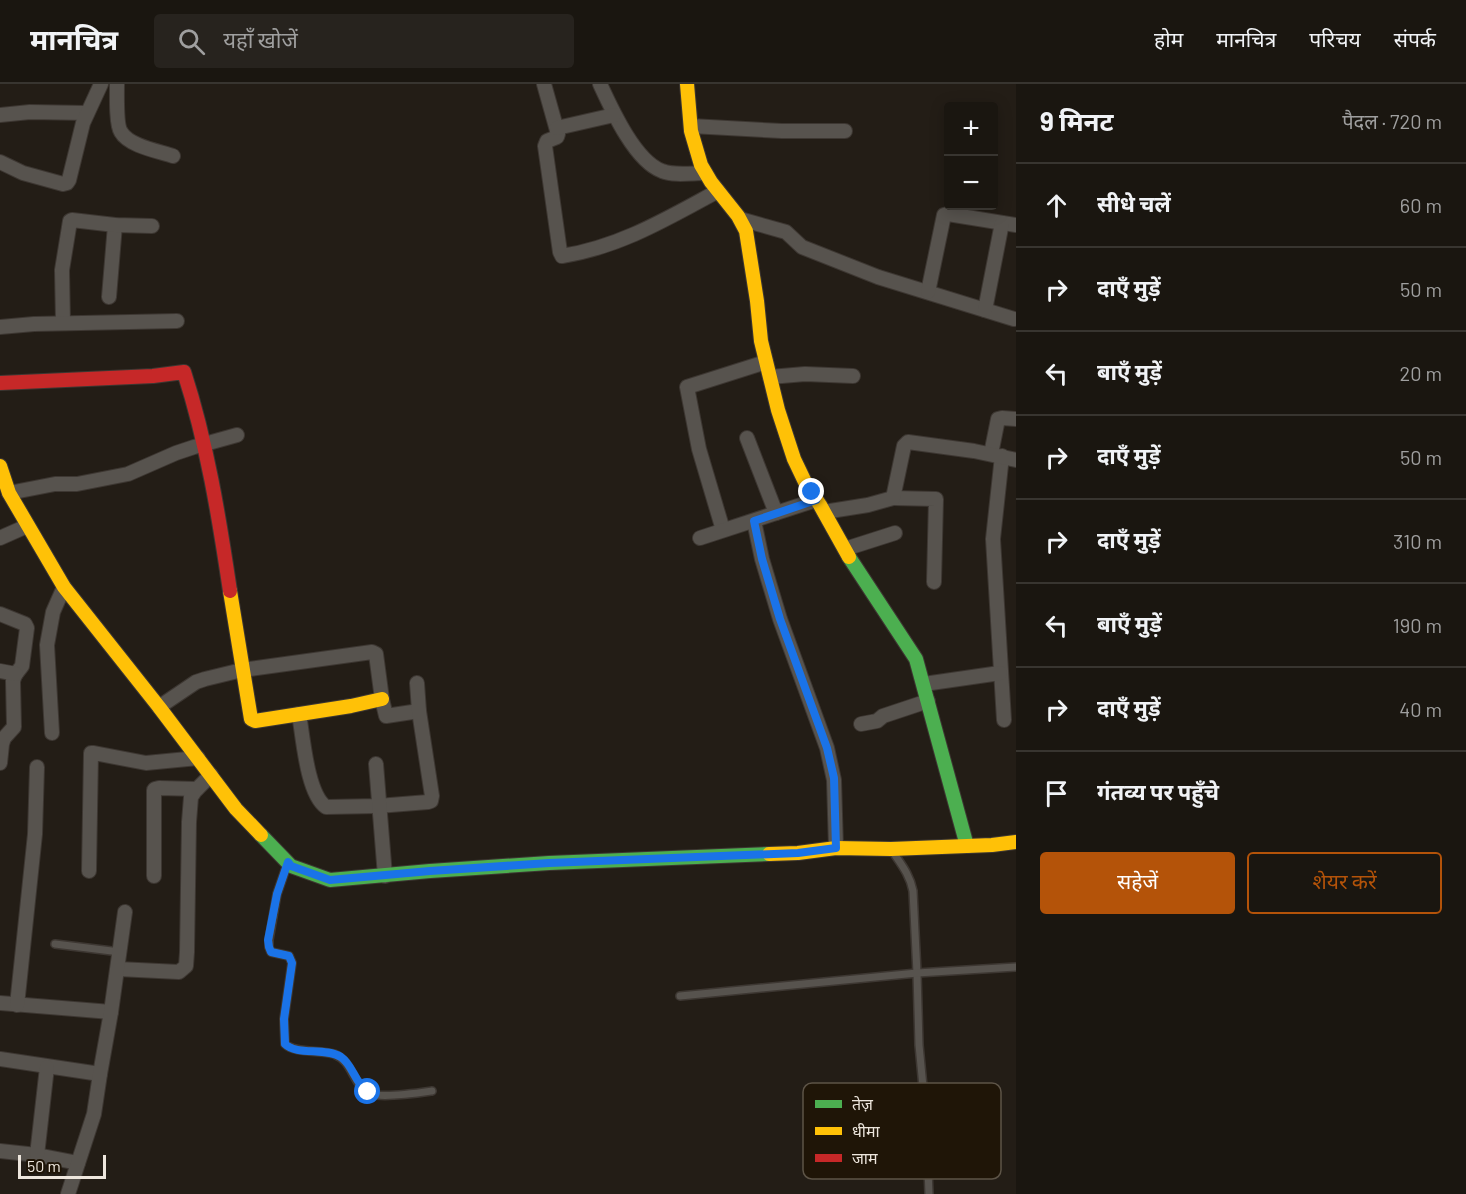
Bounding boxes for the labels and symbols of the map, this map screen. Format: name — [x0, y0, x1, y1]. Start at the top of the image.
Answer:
route end — [798, 478, 824, 504]
route start — [354, 1078, 380, 1104]
legend — [803, 1083, 1001, 1179]
text: तेज़ — [852, 1094, 874, 1113]
text: धीमा — [852, 1121, 881, 1140]
text: जाम — [852, 1148, 878, 1167]
scale bar — [18, 1152, 106, 1180]

